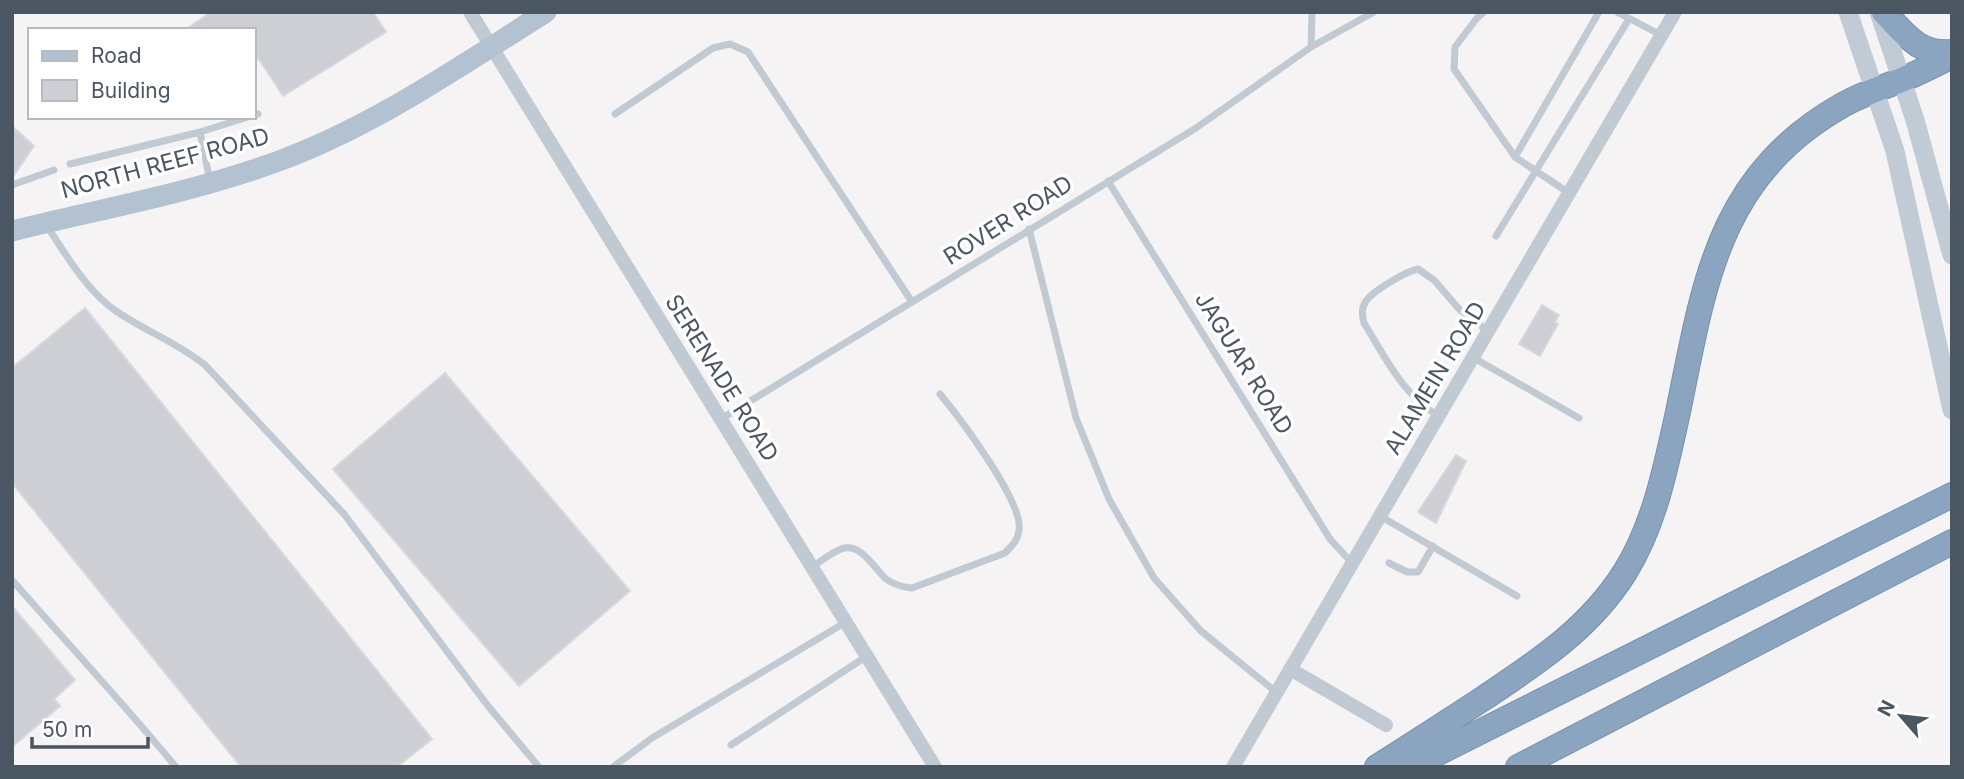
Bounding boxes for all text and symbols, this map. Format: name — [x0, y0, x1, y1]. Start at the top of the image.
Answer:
legend — [28, 28, 256, 119]
text: Road — [91, 43, 142, 68]
text: Building — [91, 78, 171, 103]
street label: NORTH REEF ROAD — [58, 122, 272, 204]
street label: ROVER ROAD — [938, 169, 1078, 271]
street label: JAGUAR ROAD — [1189, 287, 1299, 439]
street label: SERENADE ROAD — [659, 289, 785, 467]
street label: ALAMEIN ROAD — [1378, 296, 1492, 460]
north arrow — [1866, 681, 1936, 751]
text: N — [1873, 696, 1900, 720]
scale bar — [32, 706, 147, 750]
text: 50 m — [42, 717, 92, 742]

